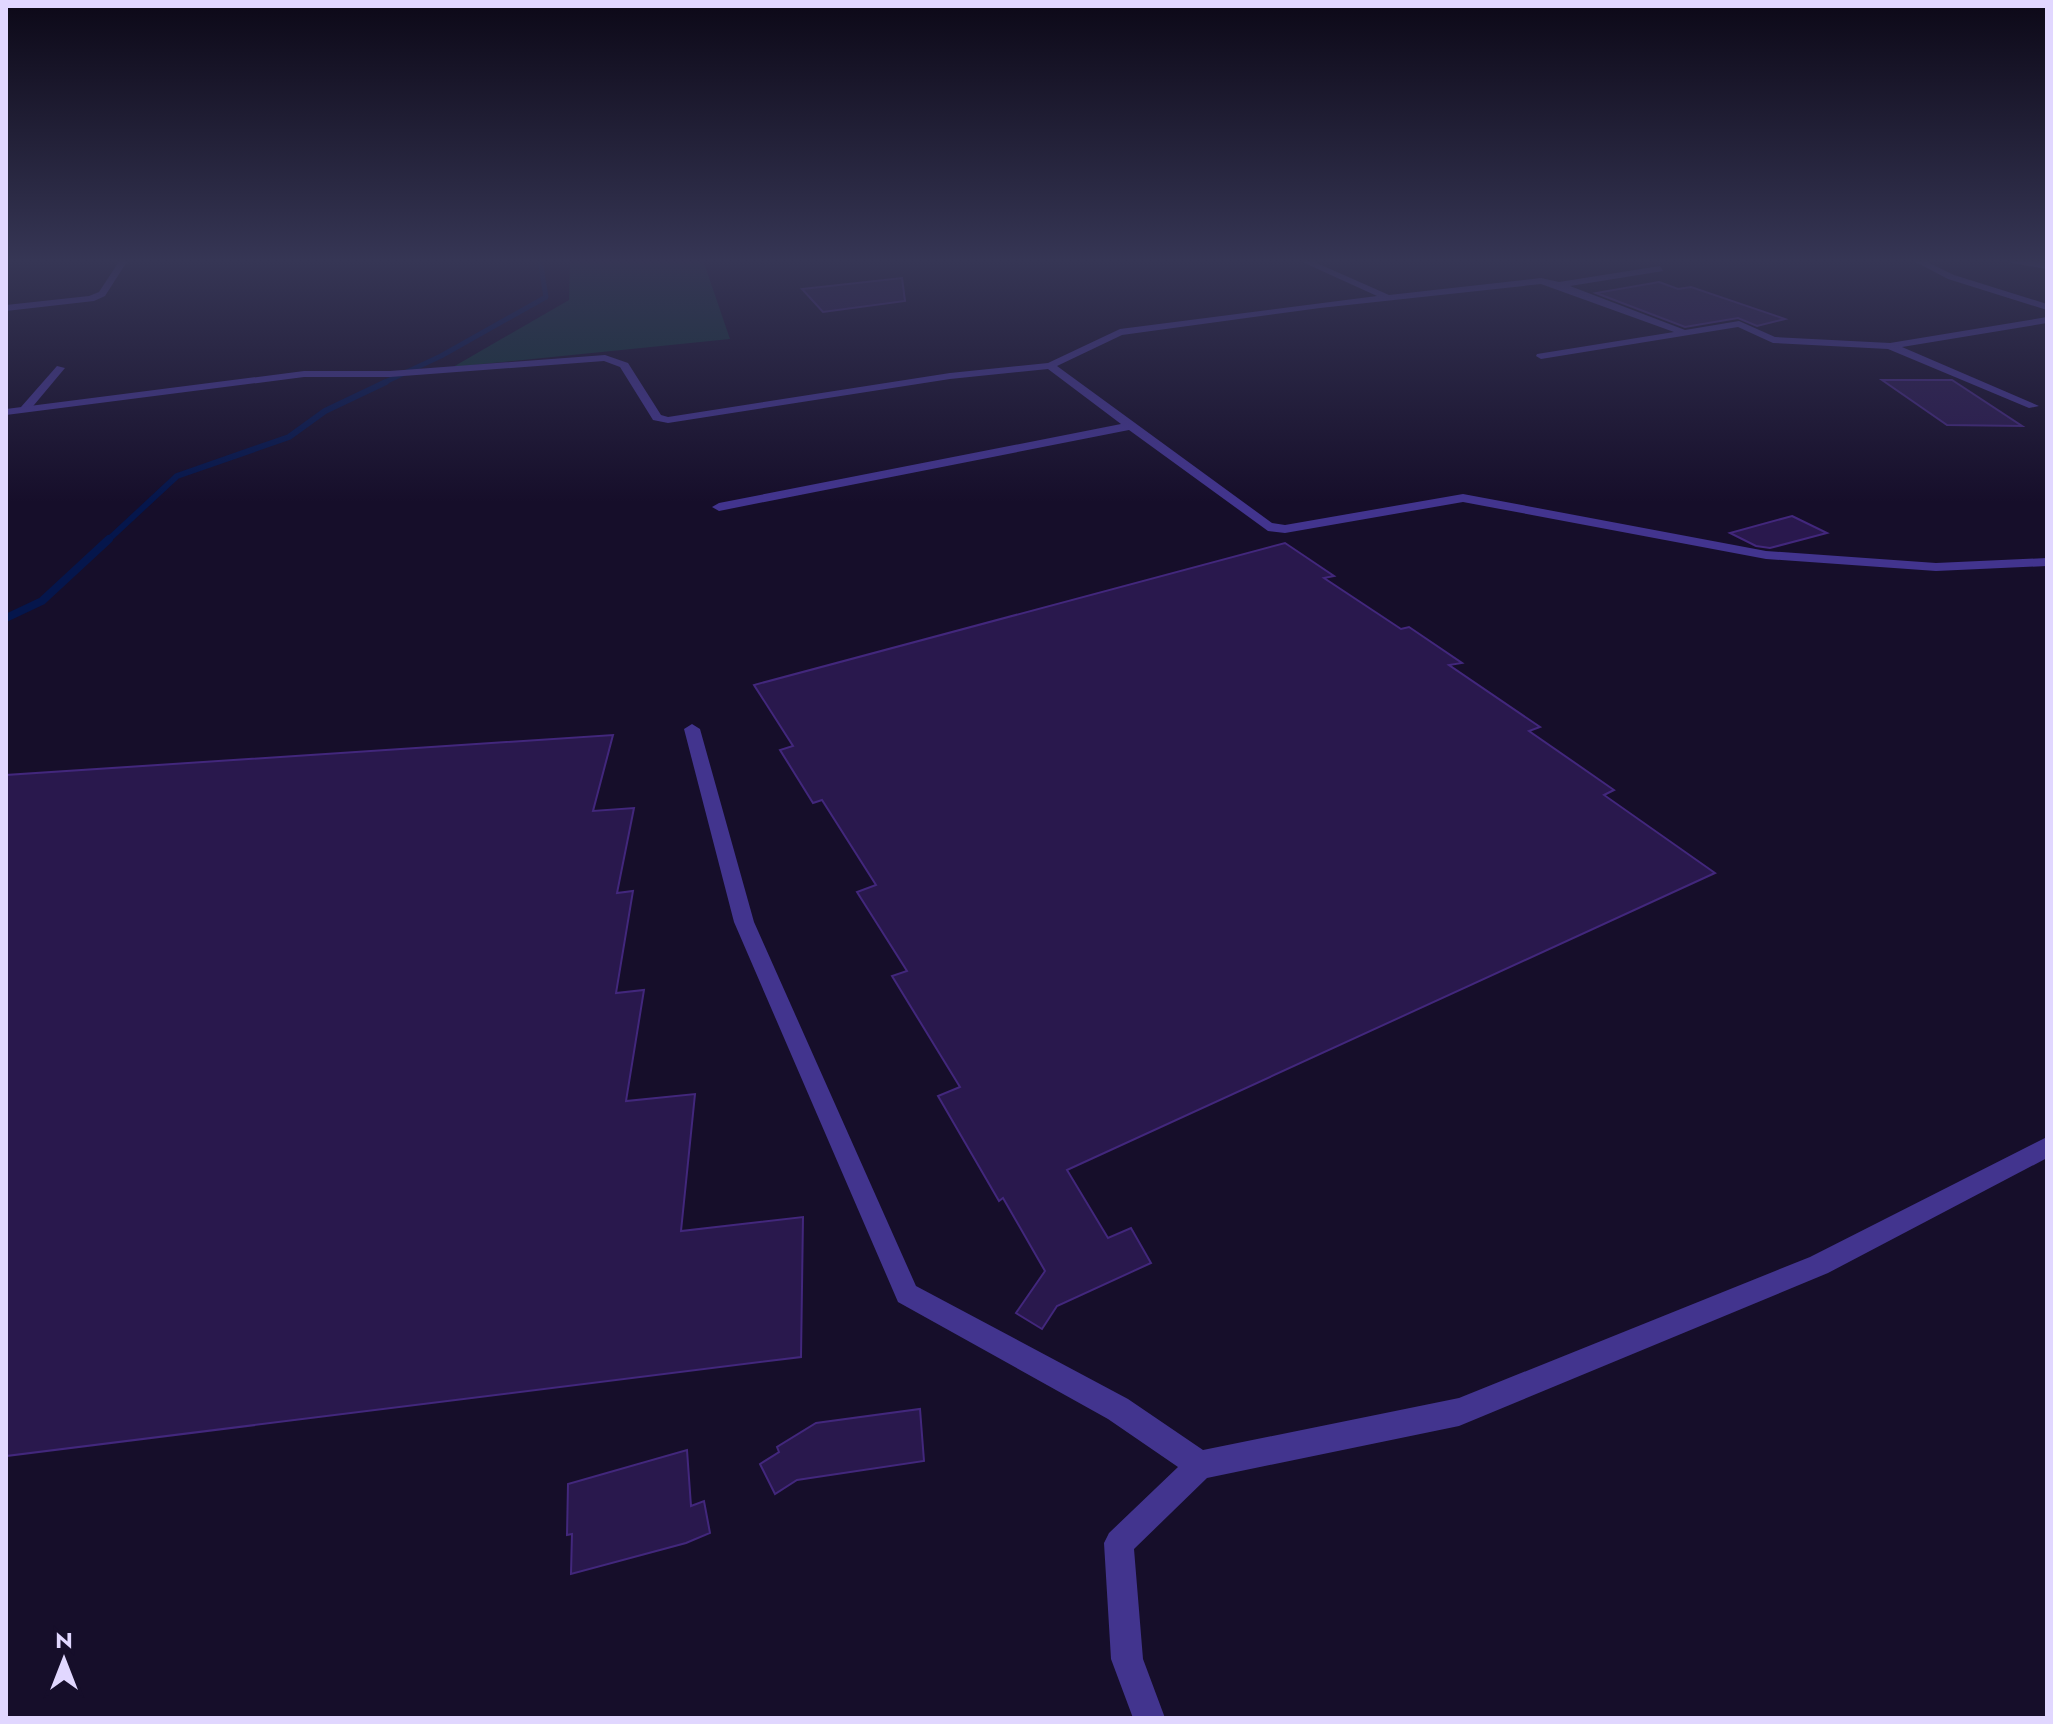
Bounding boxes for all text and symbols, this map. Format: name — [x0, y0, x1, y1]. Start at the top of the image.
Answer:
north arrow — [24, 1620, 104, 1700]
text: N — [55, 1624, 73, 1656]

